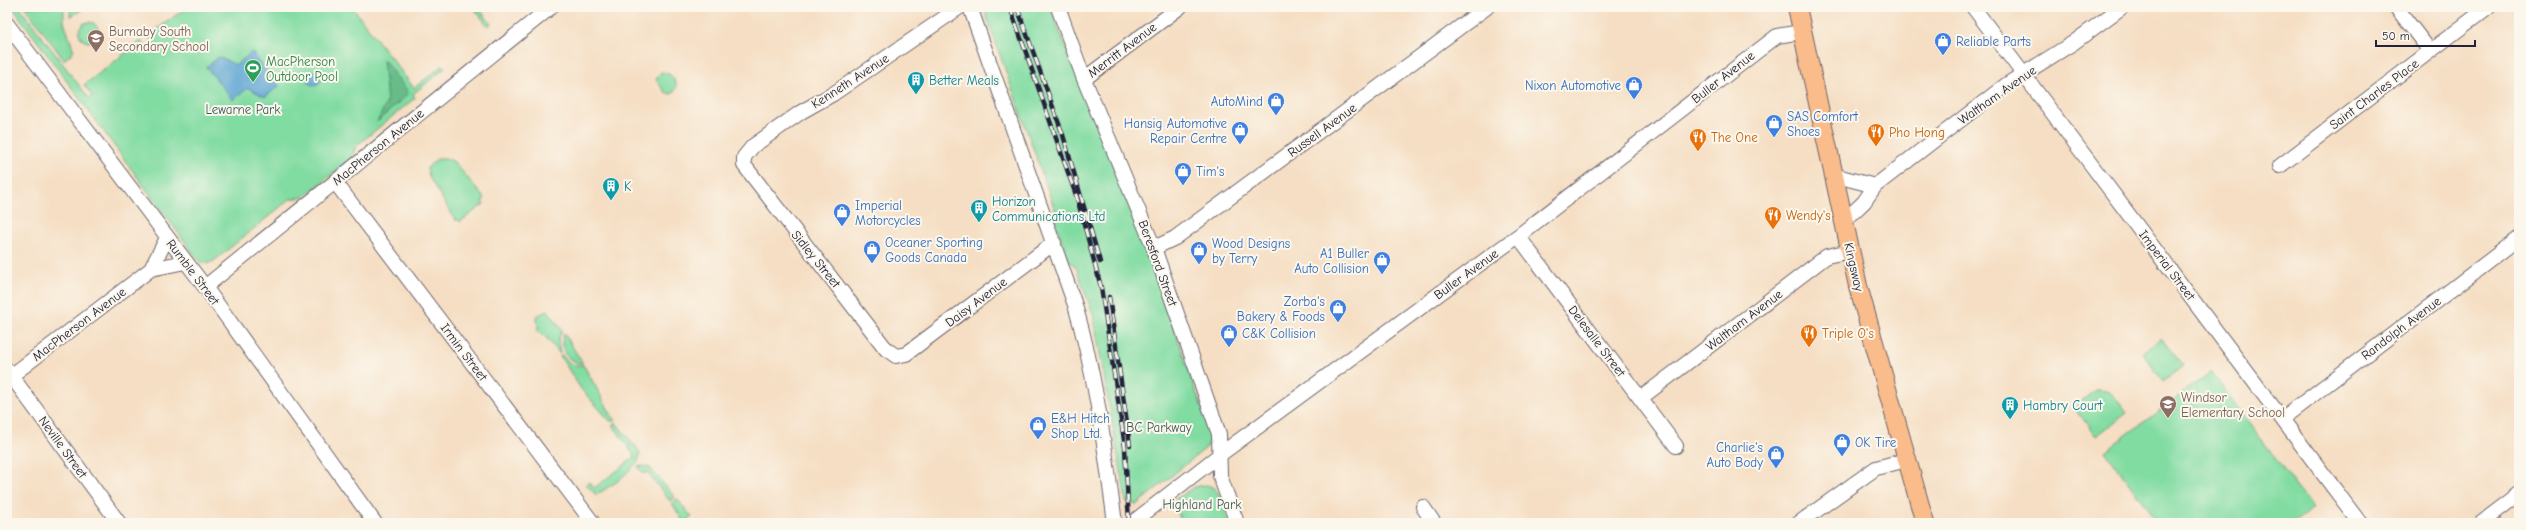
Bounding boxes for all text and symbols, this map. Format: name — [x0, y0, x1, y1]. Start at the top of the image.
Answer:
street label: Merritt Avenue — [1085, 19, 1160, 81]
scale bar — [2376, 22, 2475, 48]
place label: Burnaby South Secondary School — [109, 24, 209, 54]
school or university icon: Burnaby South Secondary School — [86, 28, 106, 53]
text: 50 m — [2382, 29, 2410, 43]
shop icon: Reliable Parts — [1933, 31, 1953, 56]
place label: Reliable Parts — [1956, 34, 2031, 49]
street label: Buller Avenue — [1688, 47, 1758, 106]
street label: Kenneth Avenue — [808, 50, 892, 112]
place label: MacPherson Outdoor Pool — [266, 54, 338, 84]
street label: Saint Charles Place — [2327, 55, 2422, 132]
sports icon: MacPherson Outdoor Pool — [243, 58, 263, 83]
street label: Waltham Avenue — [1955, 62, 2039, 128]
building icon: Better Meals — [906, 70, 926, 95]
place label: Better Meals — [929, 73, 999, 88]
shop icon: Nixon Automotive — [1624, 75, 1644, 100]
place label: Nixon Automotive — [1525, 78, 1621, 93]
shop icon: AutoMind — [1266, 91, 1286, 116]
place label: AutoMind — [1211, 94, 1263, 109]
street label: Russell Avenue — [1285, 100, 1360, 160]
park label: Lewarne Park — [205, 102, 281, 117]
street label: MacPherson Avenue — [329, 105, 427, 188]
place label: SAS Comfort Shoes — [1787, 109, 1859, 139]
shop icon: SAS Comfort Shoes — [1764, 113, 1784, 138]
place label: Hansig Automotive Repair Centre — [1124, 116, 1227, 146]
shop icon: Hansig Automotive Repair Centre — [1230, 120, 1250, 145]
restaurant icon: Pho Hong — [1866, 122, 1886, 147]
place label: Pho Hong — [1889, 125, 1945, 140]
restaurant icon: The One — [1688, 127, 1708, 152]
place label: The One — [1711, 130, 1758, 145]
shop icon: Tim's — [1173, 161, 1193, 186]
place label: Tim's — [1196, 164, 1224, 179]
building icon: K — [601, 176, 621, 201]
place label: K — [624, 179, 632, 194]
place label: Horizon Communications Ltd — [992, 194, 1105, 224]
place label: Imperial Motorcycles — [855, 198, 921, 228]
building icon: Horizon Communications Ltd — [969, 198, 989, 223]
shop icon: Imperial Motorcycles — [832, 202, 852, 227]
restaurant icon: Wendy's — [1763, 205, 1783, 230]
place label: Wendy's — [1786, 208, 1831, 223]
street label: Beresford Street — [1136, 218, 1181, 309]
street label: Sidley Street — [788, 227, 844, 292]
street label: Imperial Street — [2136, 227, 2199, 304]
place label: Oceaner Sporting Goods Canada — [885, 235, 983, 265]
street label: Rumble Street — [163, 236, 223, 309]
place label: Wood Designs by Terry — [1212, 236, 1290, 266]
shop icon: Oceaner Sporting Goods Canada — [862, 239, 882, 264]
shop icon: Wood Designs by Terry — [1189, 240, 1209, 265]
street label: Kingsway — [1841, 241, 1867, 293]
street label: Buller Avenue — [1431, 245, 1502, 302]
place label: A1 Buller Auto Collision — [1294, 246, 1370, 276]
shop icon: A1 Buller Auto Collision — [1372, 250, 1392, 275]
street label: Daisy Avenue — [942, 274, 1010, 330]
street label: MacPherson Avenue — [29, 284, 129, 364]
street label: Waltham Avenue — [1703, 286, 1786, 354]
street label: Randolph Avenue — [2358, 293, 2444, 363]
place label: Zorba's Bakery & Foods — [1237, 294, 1325, 324]
shop icon: Zorba's Bakery & Foods — [1328, 298, 1348, 323]
street label: Delesalle Street — [1565, 302, 1629, 381]
street label: Irmin Street — [438, 320, 491, 385]
shop icon: C&K Collision — [1219, 323, 1239, 348]
restaurant icon: Triple O's — [1799, 323, 1819, 348]
place label: C&K Collision — [1242, 326, 1316, 341]
place label: Triple O's — [1822, 326, 1874, 341]
place label: Windsor Elementary School — [2181, 390, 2285, 420]
school or university icon: Windsor Elementary School — [2158, 394, 2178, 419]
building icon: Hambry Court — [2000, 395, 2020, 420]
place label: Hambry Court — [2023, 398, 2104, 413]
place label: E&H Hitch Shop Ltd. — [1051, 411, 1110, 441]
street label: Neville Street — [36, 413, 91, 482]
shop icon: E&H Hitch Shop Ltd. — [1028, 415, 1048, 440]
park label: BC Parkway — [1126, 420, 1192, 435]
shop icon: OK Tire — [1832, 432, 1852, 457]
place label: OK Tire — [1855, 435, 1897, 450]
place label: Charlie's Auto Body — [1707, 440, 1763, 470]
shop icon: Charlie's Auto Body — [1766, 444, 1786, 469]
park label: Highland Park — [1162, 497, 1242, 512]

